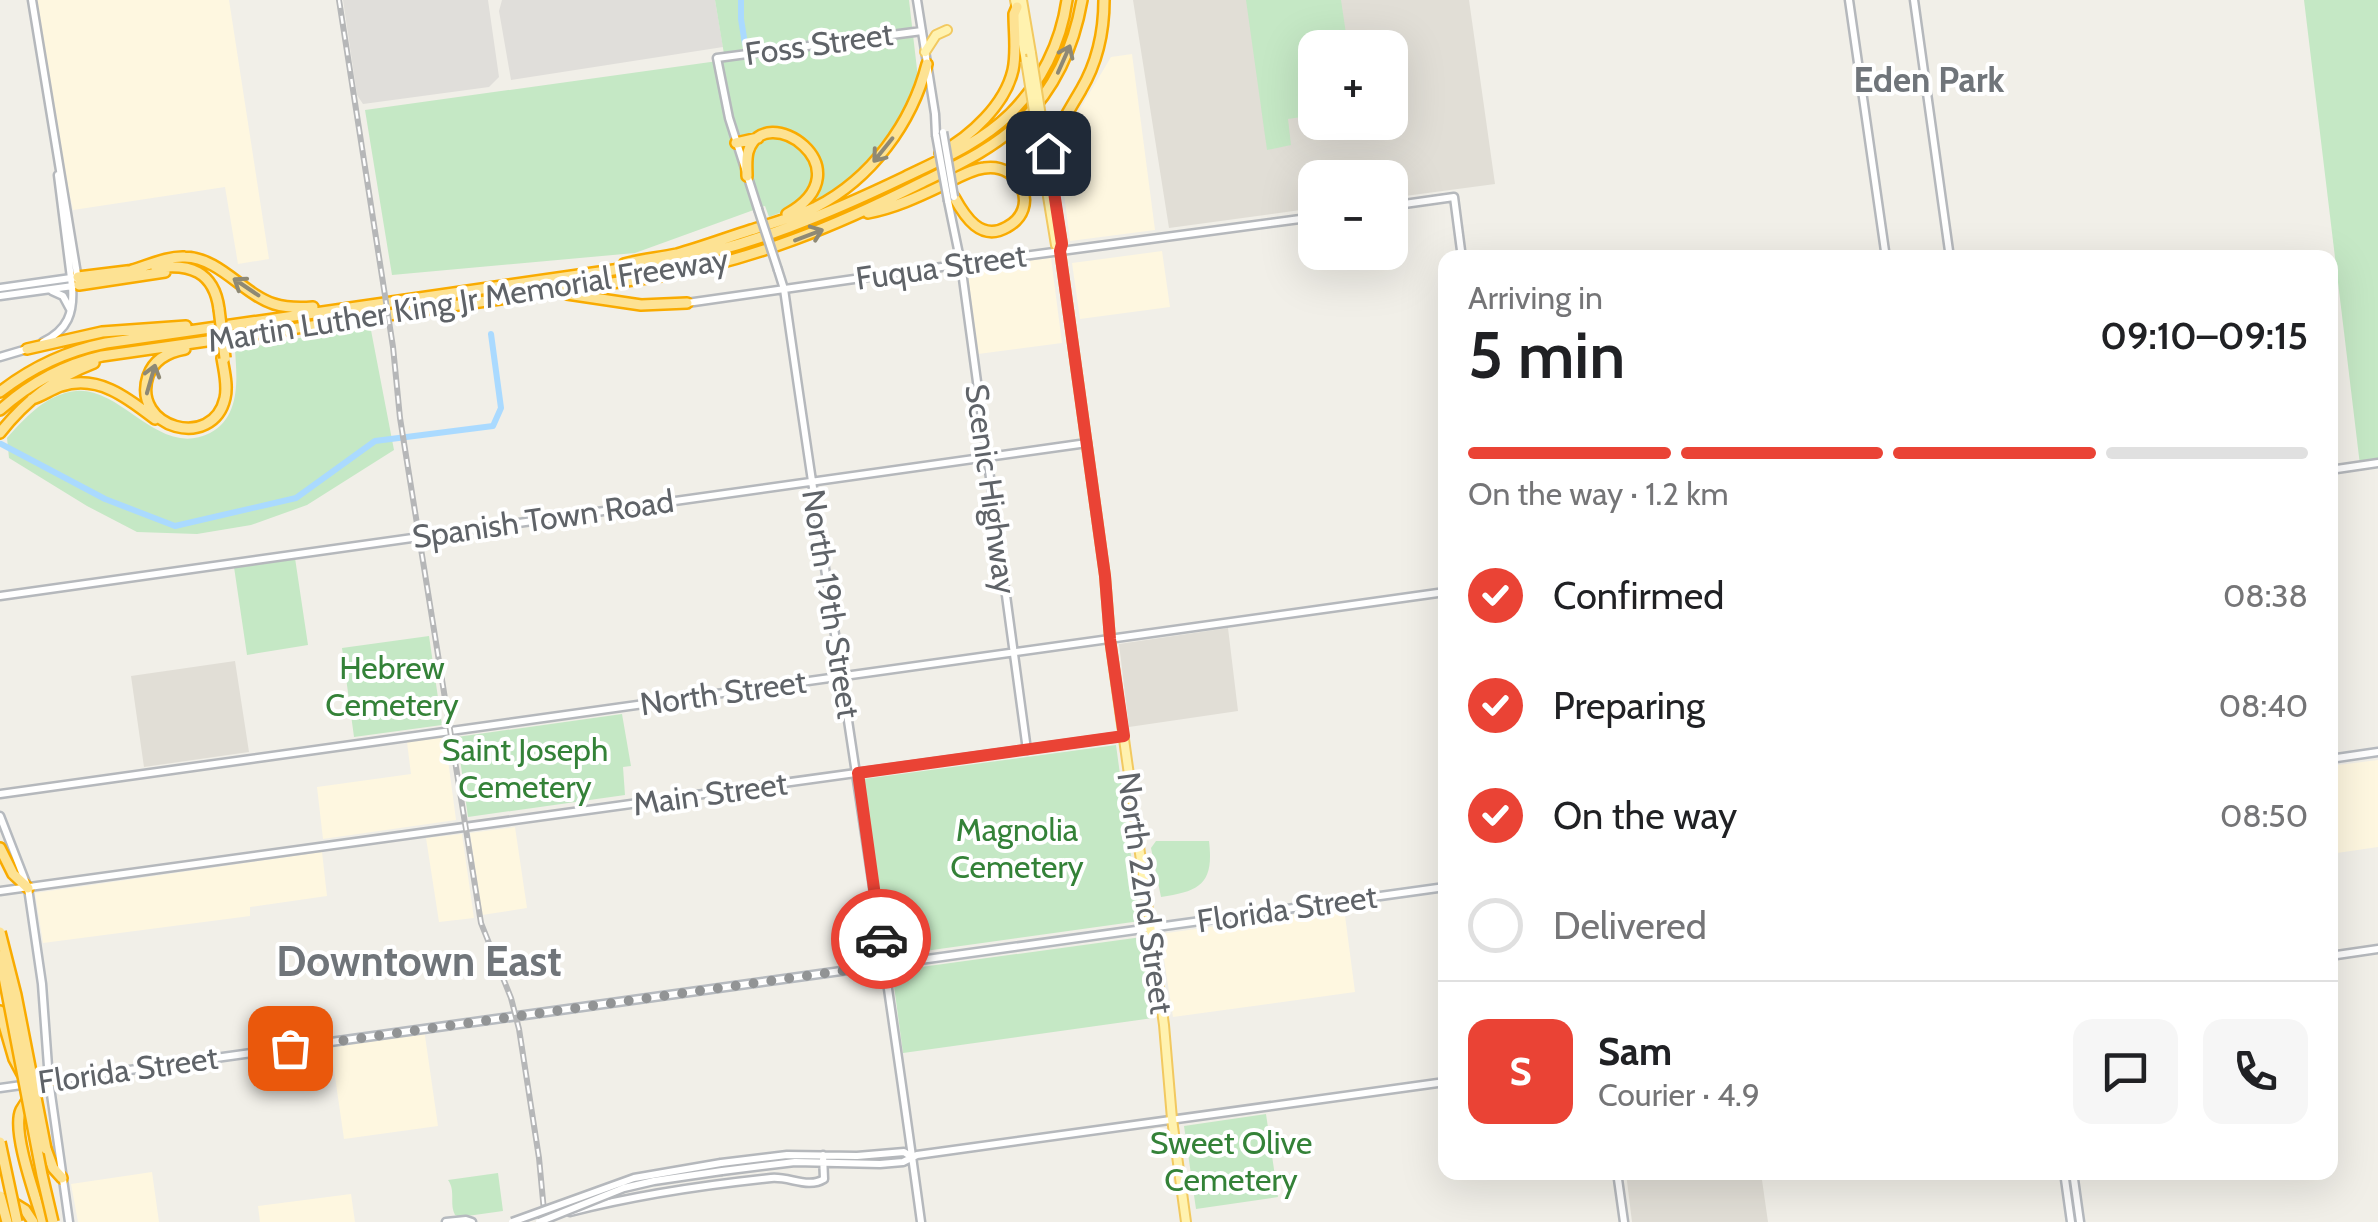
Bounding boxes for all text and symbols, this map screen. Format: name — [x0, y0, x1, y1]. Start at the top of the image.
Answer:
street label: Foss Street — [743, 14, 896, 73]
map controls — [1298, 30, 1408, 270]
button: + — [1298, 30, 1408, 140]
one-way arrow — [1055, 45, 1074, 75]
district label: Eden Park — [1853, 58, 2005, 101]
pin — [1006, 111, 1091, 196]
icon: home — [1021, 126, 1076, 181]
one-way arrow — [873, 136, 894, 163]
button: − — [1298, 160, 1408, 270]
one-way arrow — [794, 224, 824, 242]
street label: Fuqua Street — [853, 235, 1029, 298]
street label: Martin Luther King Jr Memorial Freeway — [205, 239, 731, 360]
one-way arrow — [232, 277, 260, 298]
text: Arriving in — [1468, 278, 1603, 317]
text: 09:10–09:15 — [2100, 312, 2308, 359]
text: 5 min — [1468, 315, 1625, 394]
one-way arrow — [143, 364, 162, 395]
street label: Scenic Highway — [957, 381, 1026, 597]
text: On the way · 1.2 km — [1468, 474, 1729, 513]
street label: Spanish Town Road — [410, 481, 676, 556]
street label: North 19th Street — [794, 487, 869, 721]
icon: check — [1468, 568, 1523, 623]
text: Confirmed — [1553, 572, 1724, 619]
text: 08:38 — [2223, 576, 2308, 615]
park label: Hebrew Cemetery — [325, 648, 459, 724]
street label: North Street — [637, 662, 809, 723]
icon: check — [1468, 678, 1523, 733]
text: Preparing — [1553, 682, 1705, 729]
text: 08:40 — [2219, 686, 2308, 725]
park label: Saint Joseph Cemetery — [442, 730, 608, 806]
street label: Main Street — [630, 763, 790, 824]
street label: North 22nd Street — [1109, 770, 1182, 1017]
icon: check — [1468, 788, 1523, 843]
text: On the way — [1553, 792, 1737, 839]
text: 08:50 — [2220, 796, 2308, 835]
park label: Magnolia Cemetery — [950, 810, 1084, 886]
street label: Florida Street — [1195, 877, 1380, 940]
courier — [831, 889, 931, 989]
text: Delivered — [1553, 902, 1707, 949]
icon: car — [854, 912, 909, 967]
district label: Downtown East — [276, 935, 562, 987]
pin — [248, 1006, 333, 1091]
button: chat — [2073, 1019, 2178, 1124]
button: phone — [2203, 1019, 2308, 1124]
icon: bag — [263, 1021, 318, 1076]
text: Sam — [1598, 1028, 1672, 1075]
street label: Florida Street — [36, 1038, 221, 1101]
text: S — [1509, 1048, 1532, 1095]
text: Courier · 4.9 — [1598, 1075, 1760, 1114]
park label: Sweet Olive Cemetery — [1150, 1123, 1312, 1199]

